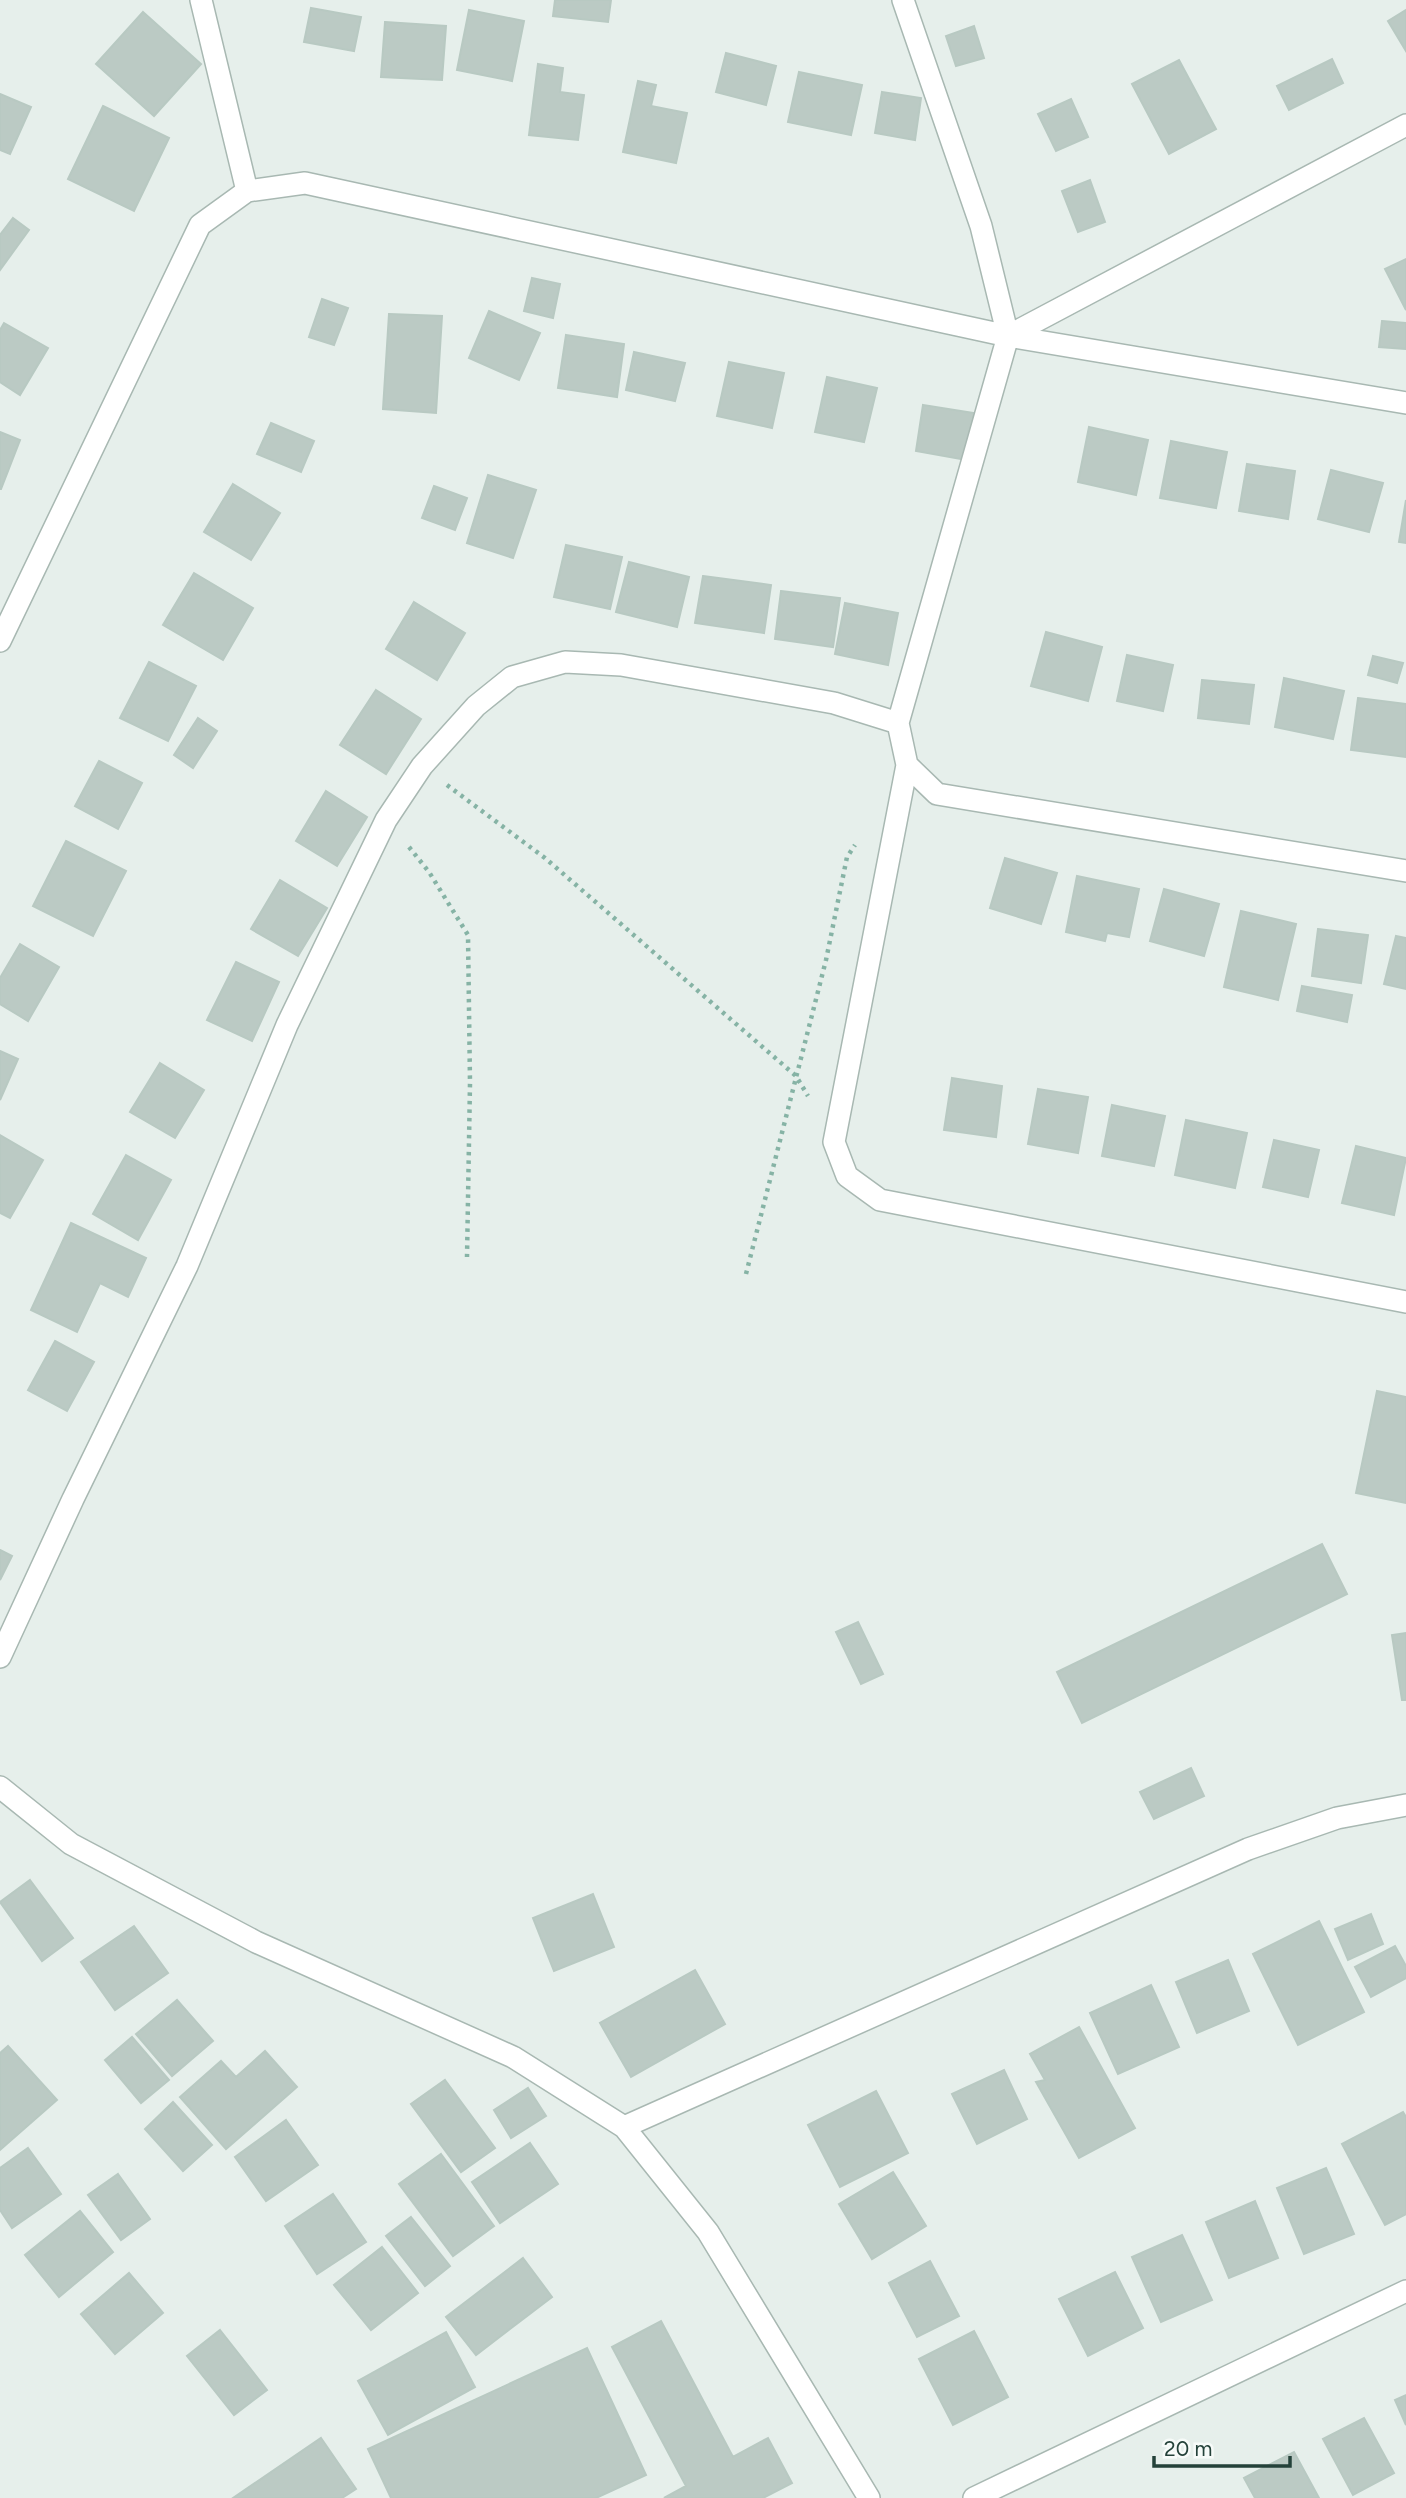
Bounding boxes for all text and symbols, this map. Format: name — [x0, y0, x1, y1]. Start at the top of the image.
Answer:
scale bar — [1154, 2424, 1290, 2468]
text: 20 m — [1164, 2436, 1212, 2461]

